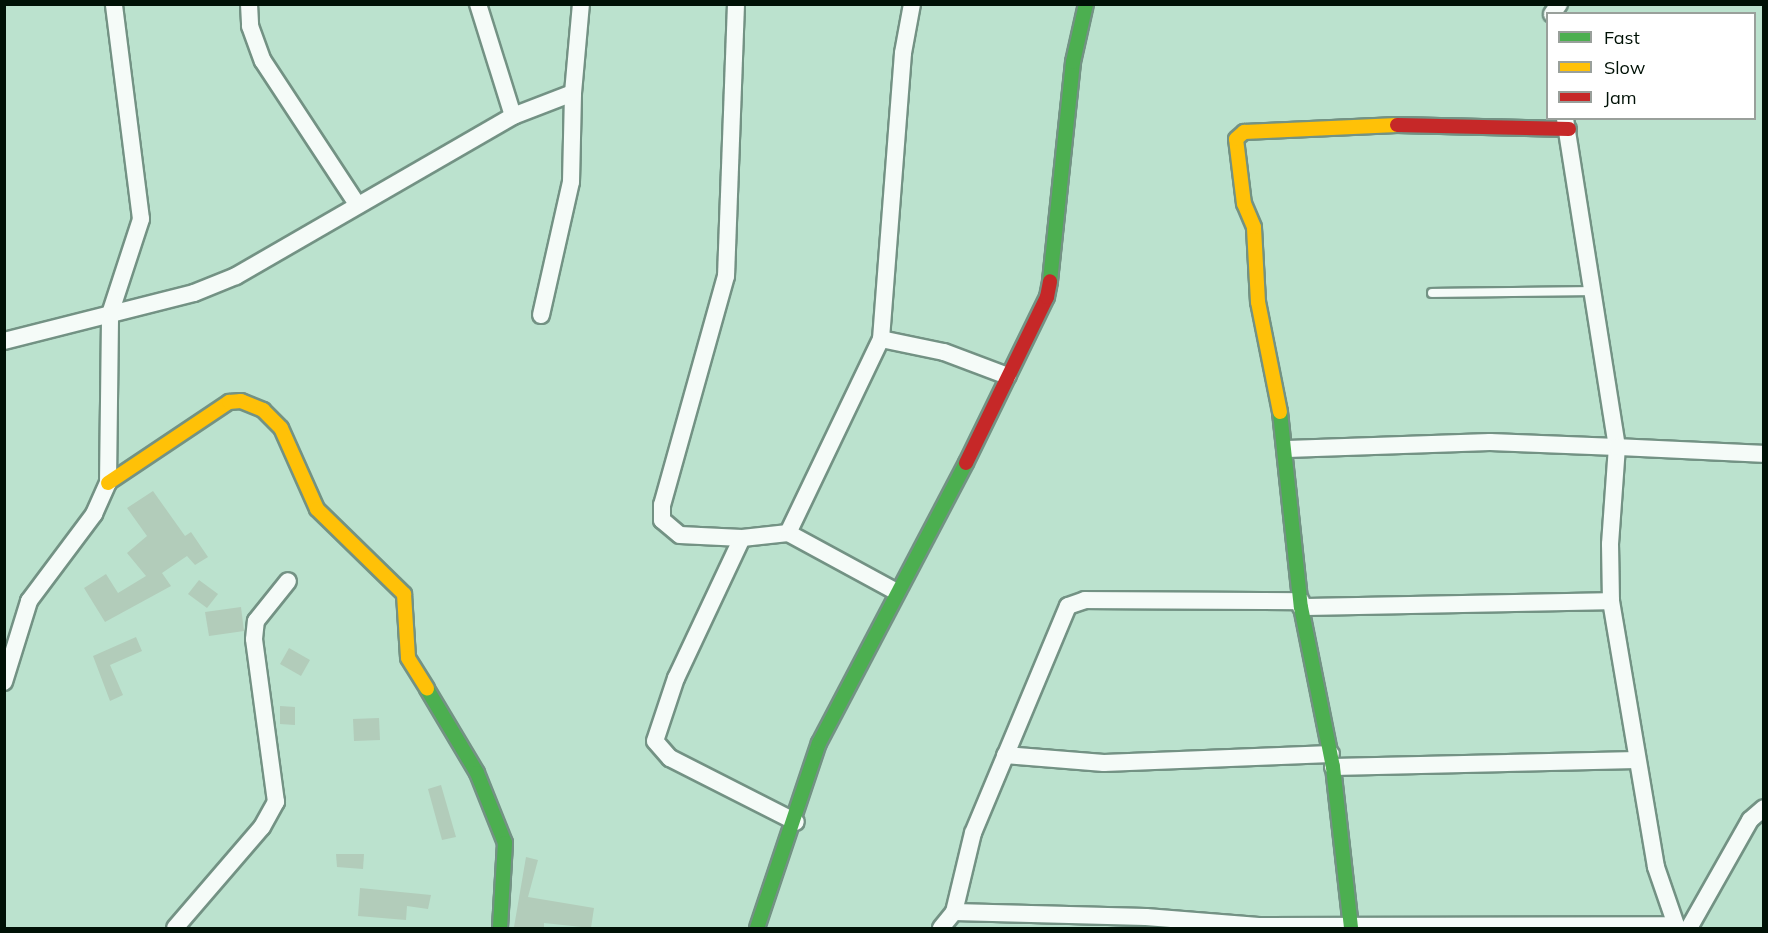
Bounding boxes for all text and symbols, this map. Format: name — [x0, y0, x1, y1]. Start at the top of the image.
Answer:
legend — [1546, 12, 1756, 120]
text: Fast — [1604, 26, 1640, 49]
text: Slow — [1604, 56, 1645, 79]
text: Jam — [1604, 86, 1637, 109]

